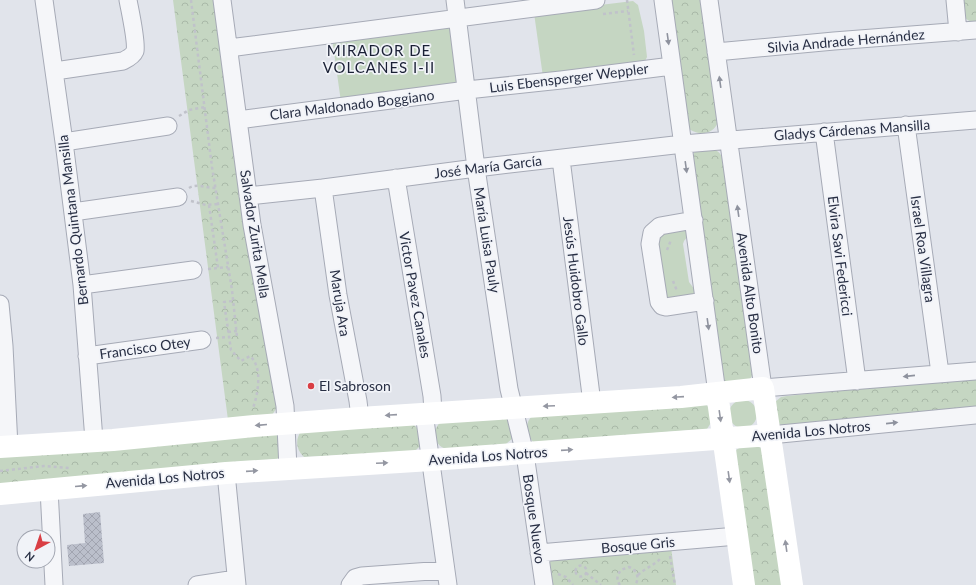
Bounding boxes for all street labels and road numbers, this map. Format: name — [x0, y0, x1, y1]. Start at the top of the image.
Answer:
street label: Silvia Andrade Hernández — [767, 25, 925, 56]
street label: Luis Ebensperger Weppler — [488, 59, 650, 96]
street label: Clara Maldonado Boggiano — [269, 86, 435, 123]
street label: Gladys Cárdenas Mansilla — [773, 116, 931, 143]
street label: Bernardo Quintana Mansilla — [54, 134, 91, 306]
street label: José María García — [433, 151, 543, 182]
street label: Salvador Zurita Mella — [237, 169, 274, 299]
street label: María Luisa Pauly — [471, 186, 504, 295]
street label: Israel Roa Villagra — [908, 194, 939, 304]
street label: Elvira Savi Federicci — [825, 195, 856, 317]
street label: Jesús Huidobro Gallo — [560, 215, 593, 347]
street label: Victor Pavez Canales — [396, 230, 435, 359]
street label: Avenida Alto Bonito — [734, 231, 767, 355]
street label: Maruja Ara — [327, 268, 354, 338]
street label: Francisco Otey — [98, 333, 192, 362]
street label: Avenida Los Notros — [751, 417, 871, 444]
street label: Avenida Los Notros — [428, 443, 548, 468]
street label: Avenida Los Notros — [105, 464, 225, 491]
street label: Bosque Nuevo — [520, 473, 549, 565]
street label: Bosque Gris — [600, 533, 676, 556]

